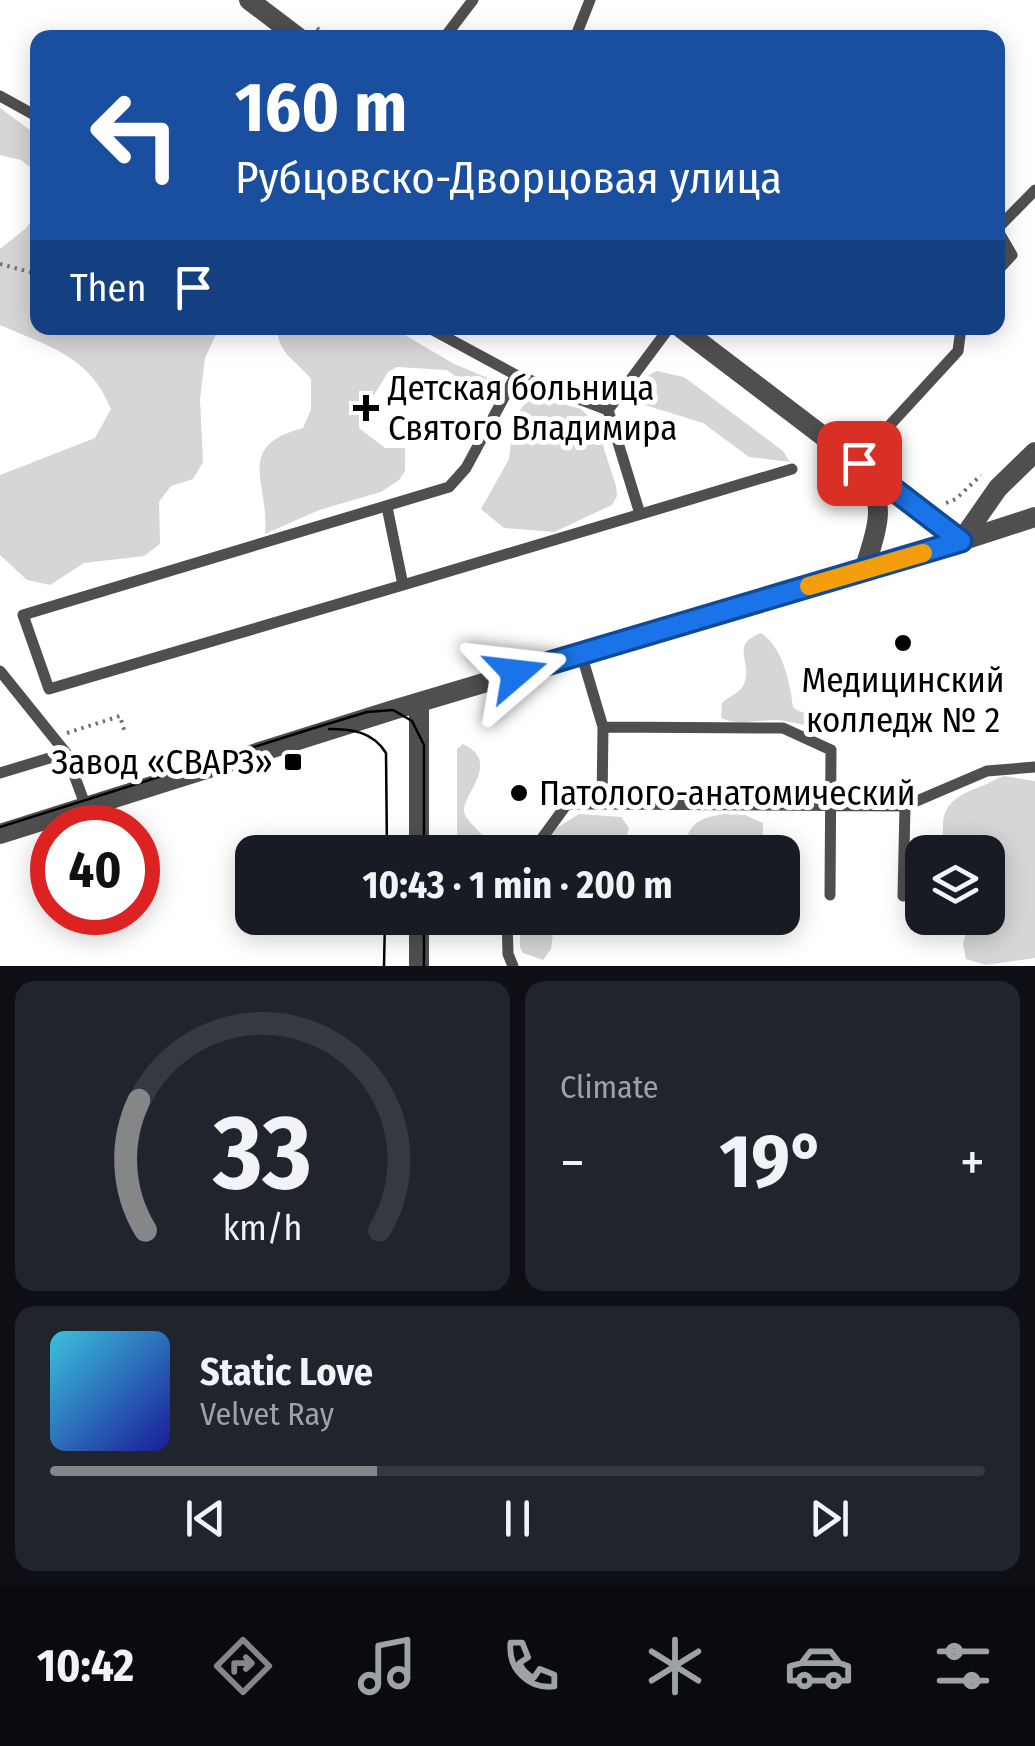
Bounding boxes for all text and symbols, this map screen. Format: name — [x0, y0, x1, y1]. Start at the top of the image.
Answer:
text: 160 m — [235, 66, 407, 150]
icon: left — [70, 70, 200, 200]
text: Рубцовско-Дворцовая улица — [235, 151, 782, 205]
icon: arrive — [166, 260, 221, 315]
text: Then — [70, 265, 146, 311]
place label: Детская больница Святого Владимира — [387, 367, 677, 449]
marker: Детская больница Святого Владимира — [353, 395, 379, 421]
pin — [817, 421, 902, 506]
icon: arrive — [832, 436, 887, 491]
position arrow — [464, 621, 568, 725]
marker: Медицинский колледж № 2 — [892, 632, 914, 654]
place label: Медицинский колледж № 2 — [801, 659, 1005, 741]
place label: Завод «СВАРЗ» — [52, 741, 273, 783]
marker: Завод «СВАРЗ» — [282, 751, 304, 773]
place label: Патолого-анатомический — [539, 772, 915, 814]
marker: Патолого-анатомический — [508, 782, 530, 804]
speed limit sign: 40 — [30, 805, 160, 935]
map controls — [905, 835, 1005, 935]
button: layers — [905, 835, 1005, 935]
text: 10:43 · 1 min · 200 m — [362, 862, 673, 908]
text: Climate — [560, 1068, 659, 1106]
text: 33 — [212, 1091, 312, 1216]
text: 19° — [720, 1117, 825, 1207]
text: − — [560, 1130, 585, 1196]
text: + — [960, 1130, 985, 1196]
text: km/h — [223, 1207, 302, 1249]
text: Static Love — [200, 1349, 373, 1395]
text: Velvet Ray — [200, 1395, 334, 1433]
icon: previous — [178, 1491, 233, 1546]
icon: pause — [490, 1491, 545, 1546]
icon: next — [802, 1491, 857, 1546]
icon: directions — [208, 1631, 278, 1701]
icon: music — [352, 1631, 422, 1701]
icon: phone — [496, 1631, 566, 1701]
icon: climate — [640, 1631, 710, 1701]
icon: car — [784, 1631, 854, 1701]
icon: filters — [928, 1631, 998, 1701]
text: 10:42 — [37, 1639, 134, 1693]

